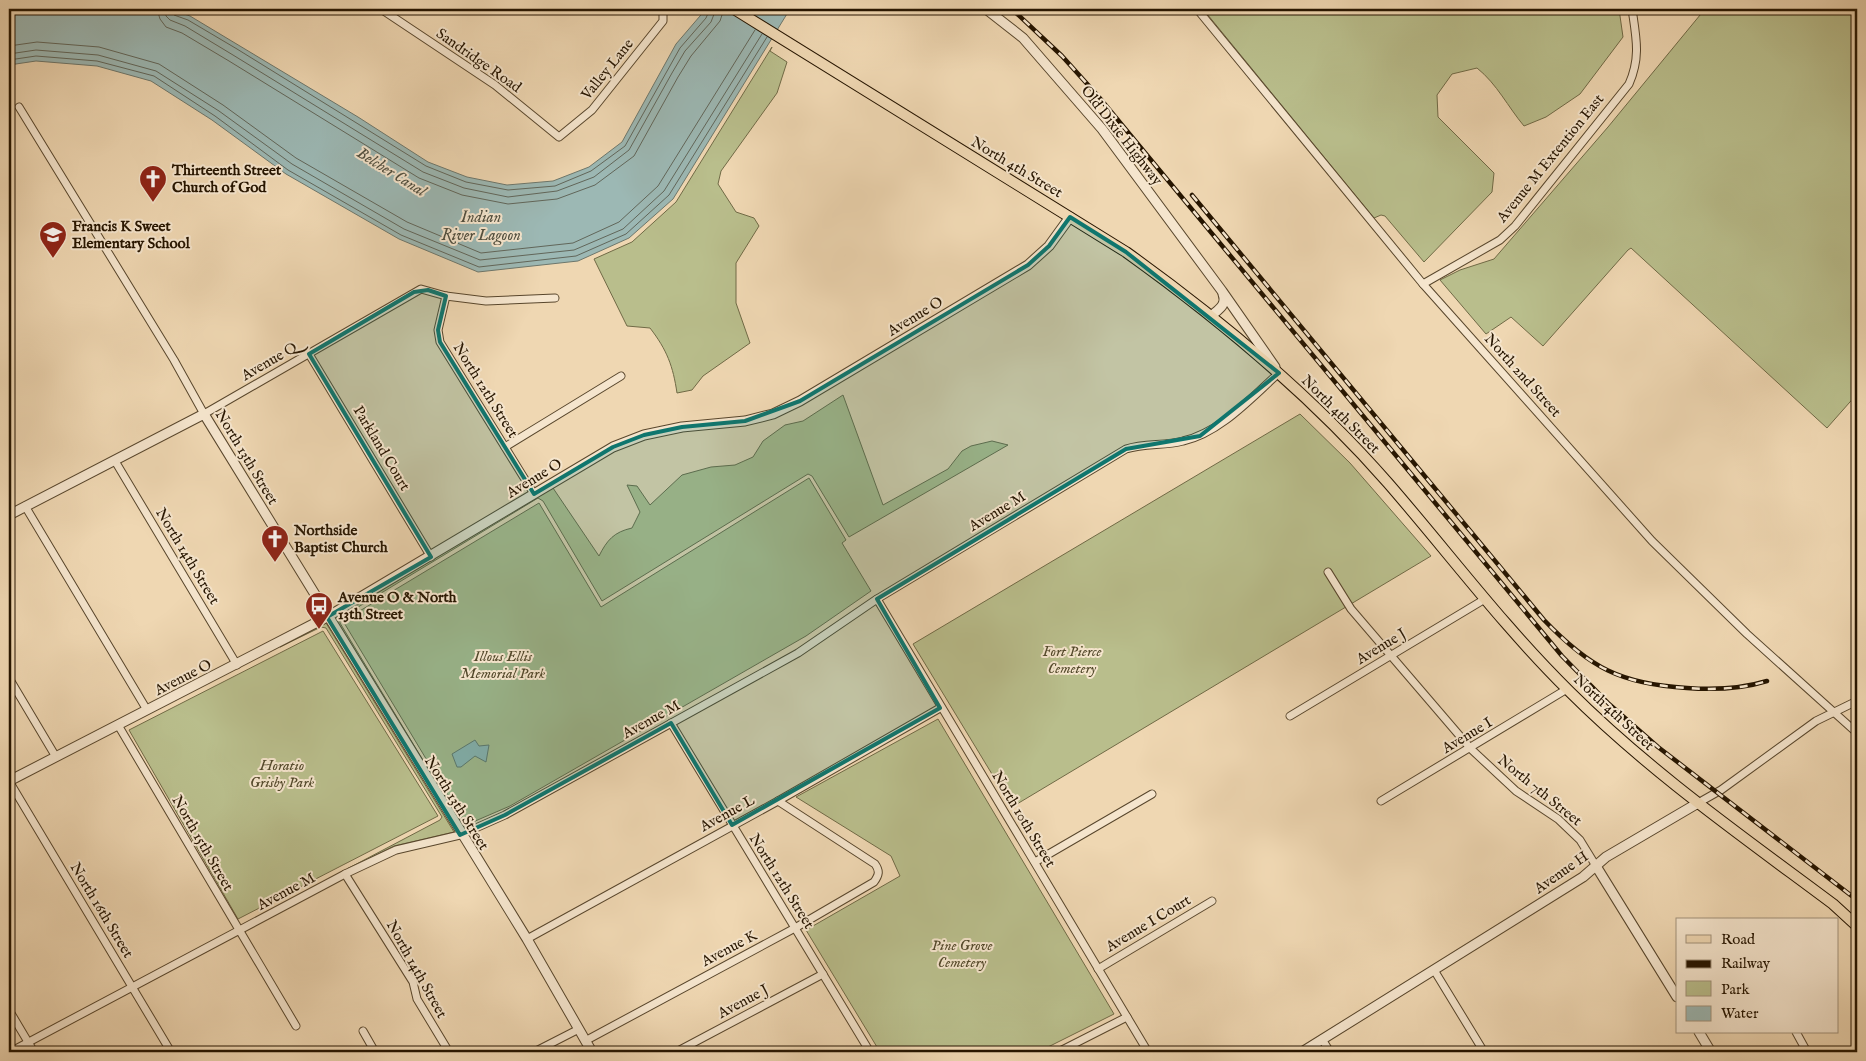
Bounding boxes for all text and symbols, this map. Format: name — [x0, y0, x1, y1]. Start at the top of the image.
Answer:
street label: Sandridge Road — [432, 24, 526, 97]
street label: Valley Lane — [576, 35, 638, 104]
street label: Old Dixie Highway — [1077, 82, 1167, 190]
street label: Avenue M Extention East — [1492, 90, 1608, 227]
street label: North 4th Street — [967, 133, 1066, 202]
water label: Belcher Canal — [352, 144, 430, 203]
place label: Thirteenth Street Church of God — [171, 161, 282, 197]
church icon: Thirteenth Street Church of God — [138, 164, 168, 203]
water label: Indian River Lagoon — [441, 208, 521, 246]
place label: Francis K Sweet Elementary School — [72, 217, 191, 253]
school or university icon: Francis K Sweet Elementary School — [38, 220, 68, 259]
street label: Avenue O — [883, 292, 947, 341]
street label: North 2nd Street — [1480, 330, 1565, 421]
street label: Avenue Q — [237, 333, 310, 386]
street label: North 12th Street — [449, 339, 522, 441]
street label: North 4th Street — [1297, 371, 1384, 458]
street label: Parkland Court — [349, 402, 414, 494]
street label: North 13th Street — [211, 406, 282, 508]
street label: Avenue O — [502, 454, 566, 503]
street label: Avenue M — [964, 487, 1029, 536]
street label: North 14th Street — [151, 505, 224, 608]
place label: Northside Baptist Church — [293, 521, 389, 557]
church icon: Northside Baptist Church — [260, 524, 290, 563]
place label: Avenue O & North 13th Street — [337, 588, 458, 624]
bus stop icon: Avenue O & North 13th Street — [304, 591, 334, 630]
street label: Avenue J — [1352, 624, 1410, 669]
park label: Fort Pierce Cemetery — [1042, 642, 1102, 678]
park label: Illous Ellis Memorial Park — [461, 647, 545, 683]
street label: Avenue O — [151, 655, 215, 700]
street label: North 4th Street — [1569, 670, 1658, 755]
street label: Avenue M — [618, 696, 683, 744]
street label: Avenue I — [1438, 713, 1496, 758]
street label: North 7th Street — [1494, 751, 1586, 830]
street label: North 13th Street — [420, 753, 493, 854]
park label: Horatio Grisby Park — [250, 756, 314, 792]
street label: North 10th Street — [987, 768, 1060, 871]
street label: Avenue L — [696, 790, 758, 837]
street label: North 15th Street — [168, 792, 238, 894]
street label: North 12th Street — [745, 830, 818, 932]
street label: Avenue H — [1530, 847, 1592, 899]
street label: North 16th Street — [66, 859, 138, 961]
street label: Avenue M — [253, 868, 319, 915]
street label: Avenue I Court — [1101, 891, 1194, 957]
street label: North 14th Street — [382, 917, 451, 1022]
legend — [1676, 918, 1838, 1034]
street label: Avenue K — [697, 926, 760, 971]
text: Road — [1721, 930, 1756, 949]
park label: Pine Grove Cemetery — [931, 936, 993, 972]
text: Railway — [1721, 954, 1771, 973]
street label: Avenue J — [714, 980, 772, 1023]
text: Park — [1721, 980, 1751, 999]
text: Water — [1721, 1004, 1759, 1023]

